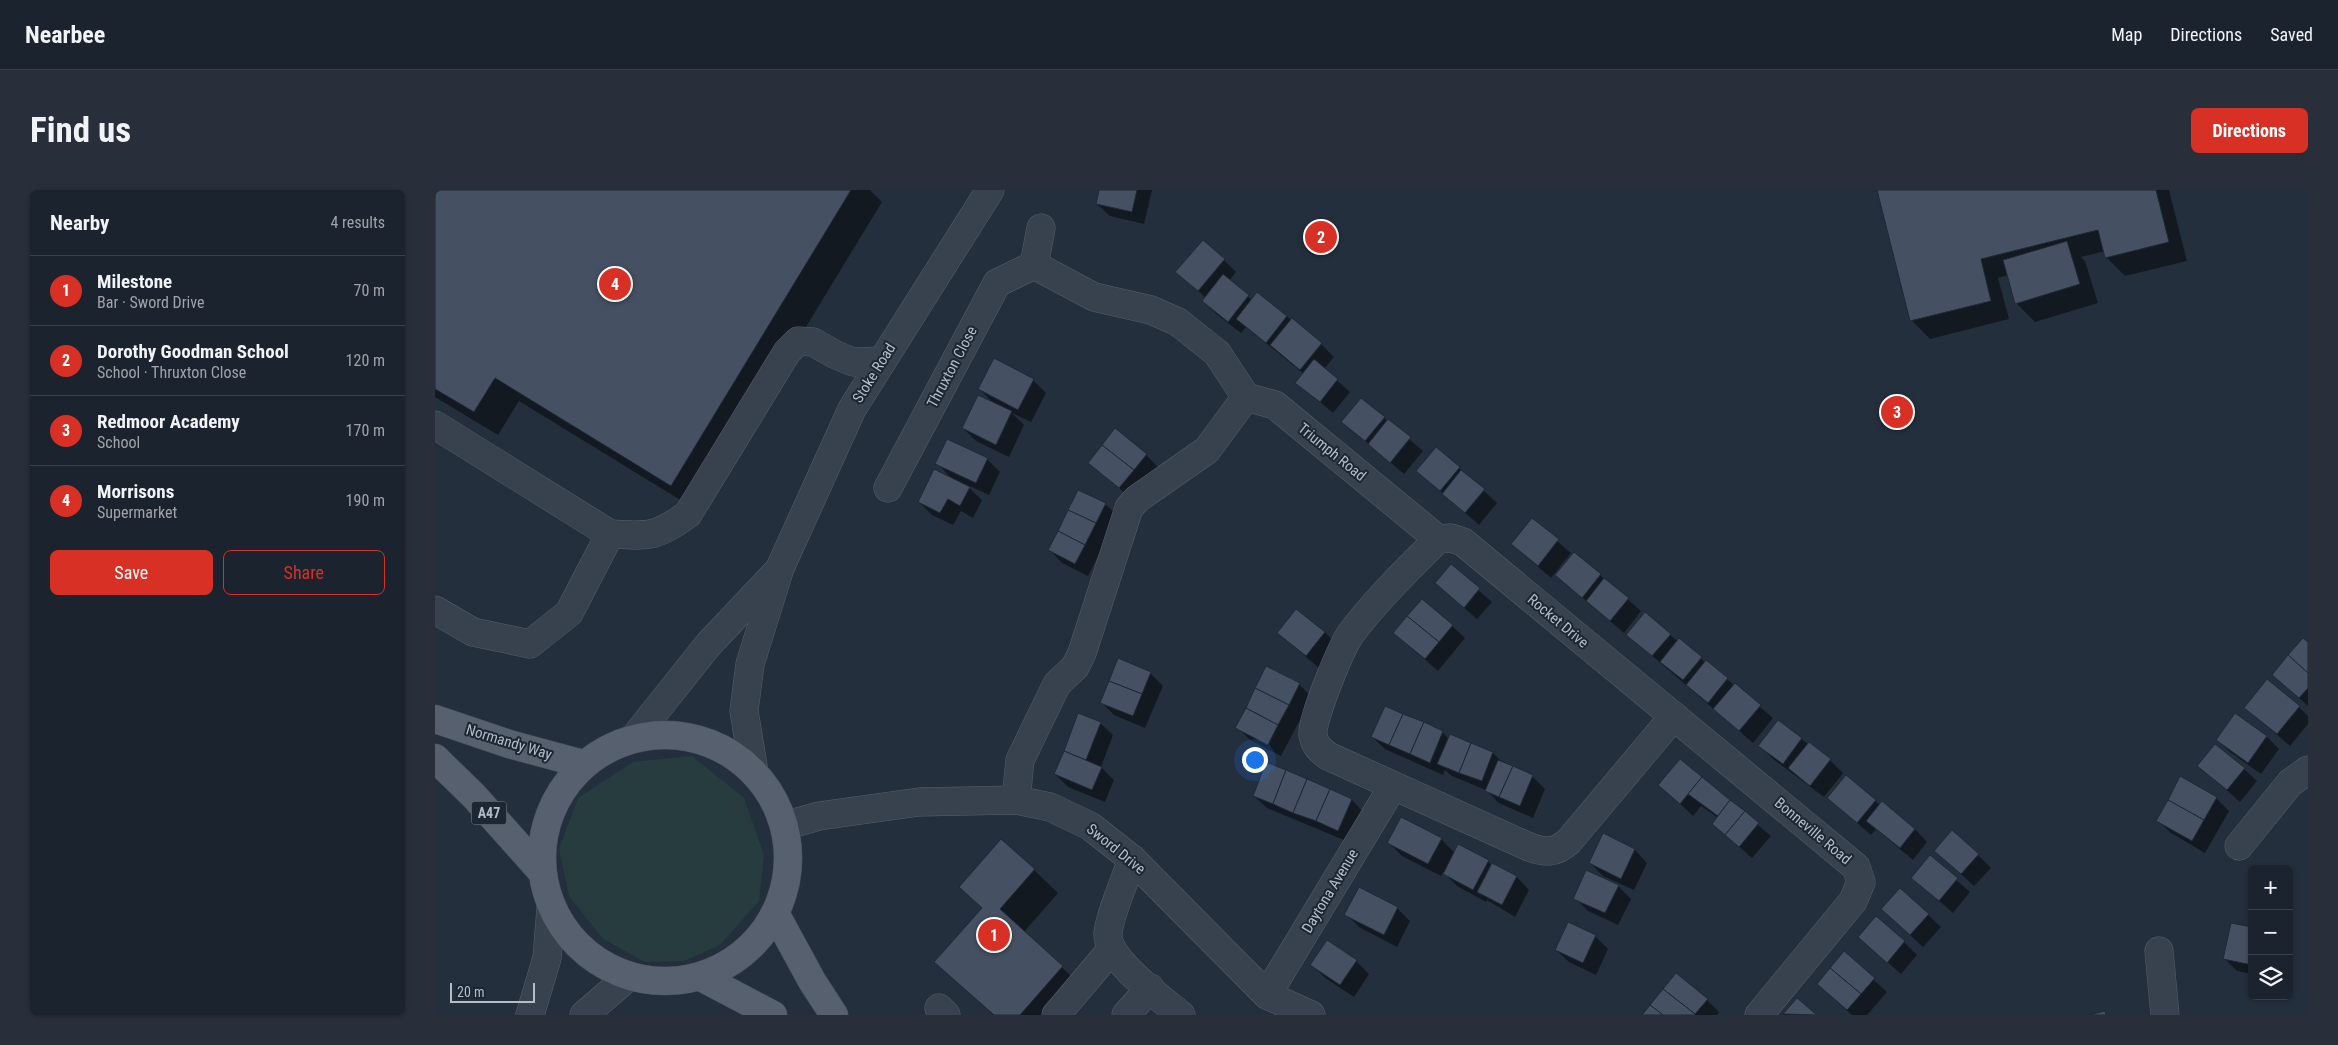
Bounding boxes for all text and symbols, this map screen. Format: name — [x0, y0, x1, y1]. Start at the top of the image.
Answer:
text: Nearbee — [25, 21, 105, 49]
text: Map — [2111, 24, 2142, 45]
text: Directions — [2170, 24, 2242, 45]
text: Saved — [2270, 24, 2313, 45]
button: Directions — [2191, 108, 2308, 153]
text: Find us — [30, 110, 131, 151]
text: Nearby — [50, 211, 109, 235]
text: 4 results — [330, 213, 385, 232]
pin: 2 — [1305, 218, 1337, 256]
pin: 4 — [599, 265, 631, 303]
text: Milestone — [97, 270, 172, 293]
text: 1 — [62, 281, 70, 300]
text: 70 m — [353, 281, 385, 300]
text: Bar · Sword Drive — [97, 293, 205, 312]
street label: Thruxton Close — [923, 323, 981, 411]
text: Dorothy Goodman School — [97, 340, 289, 363]
street label: Stoke Road — [849, 340, 899, 406]
text: 2 — [62, 351, 70, 370]
text: 120 m — [346, 351, 385, 370]
text: School · Thruxton Close — [97, 363, 246, 382]
pin: 3 — [1881, 393, 1913, 431]
text: Redmoor Academy — [97, 410, 240, 433]
street label: Triumph Road — [1294, 419, 1370, 485]
text: 3 — [62, 421, 70, 440]
text: 170 m — [346, 421, 385, 440]
text: School — [97, 433, 140, 452]
text: Morrisons — [97, 480, 174, 503]
text: 4 — [62, 491, 70, 510]
text: 190 m — [346, 491, 385, 510]
text: Supermarket — [97, 503, 177, 522]
button: Save — [50, 550, 213, 595]
button: Share — [223, 550, 385, 595]
street label: Rocket Drive — [1524, 590, 1592, 652]
street label: Normandy Way — [464, 720, 554, 764]
your location — [1242, 747, 1268, 773]
street label: Bonneville Road — [1771, 794, 1855, 868]
road number: A47 — [471, 802, 507, 824]
street label: Sword Drive — [1083, 820, 1149, 878]
street label: Daytona Avenue — [1298, 846, 1362, 936]
map controls — [2248, 865, 2293, 1000]
button: + — [2248, 865, 2293, 910]
button: − — [2248, 910, 2293, 955]
pin: 1 — [978, 916, 1010, 954]
button: layers — [2248, 955, 2293, 1000]
scale bar — [450, 980, 535, 1003]
text: 20 m — [457, 984, 485, 1000]

